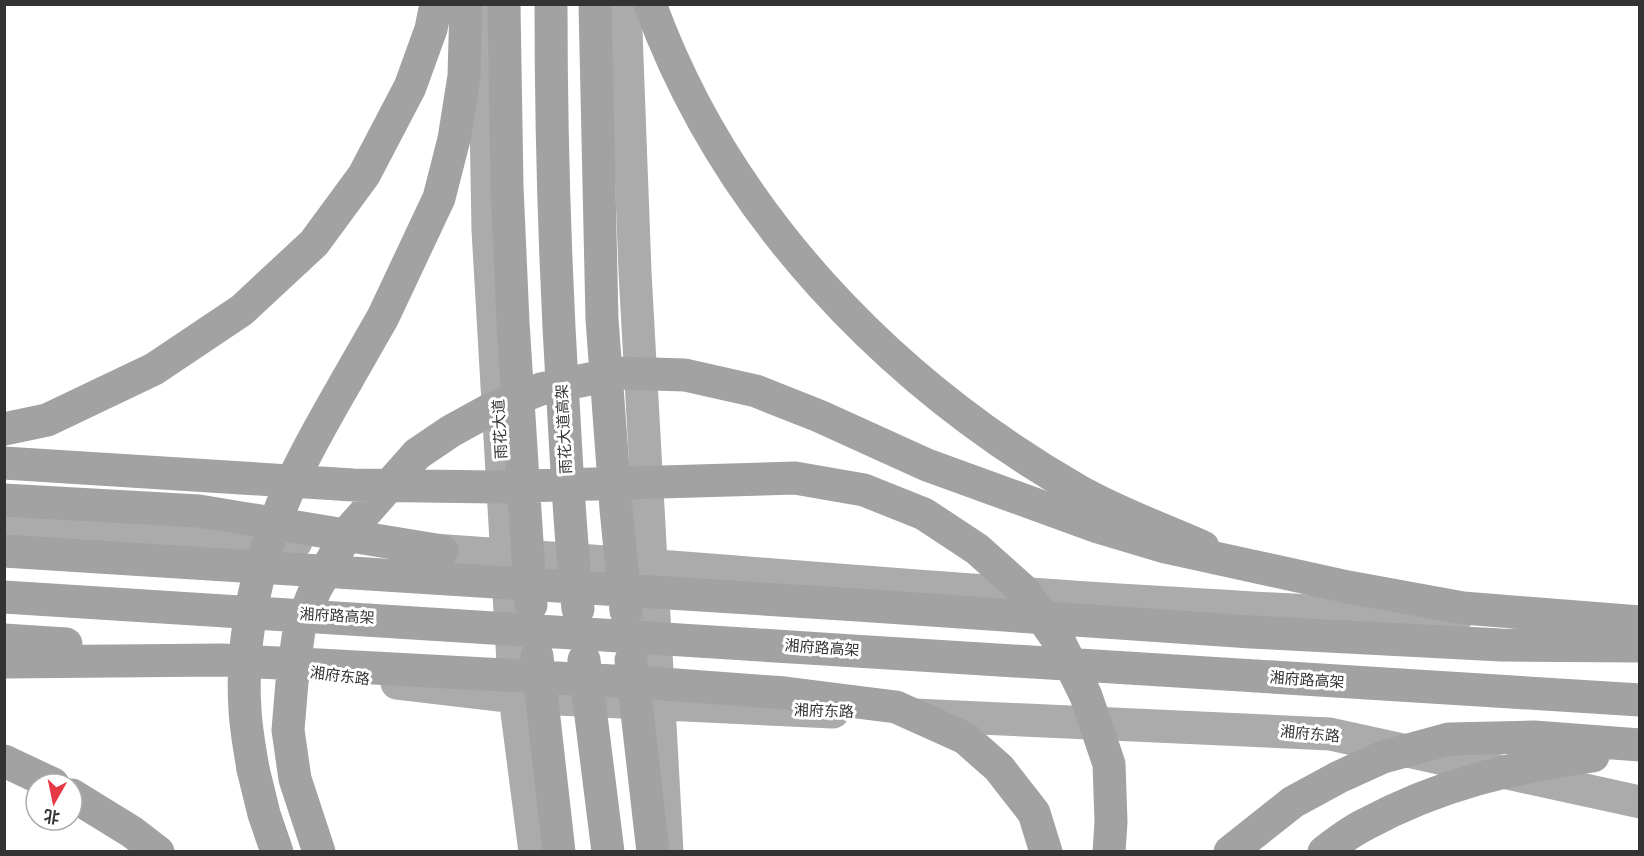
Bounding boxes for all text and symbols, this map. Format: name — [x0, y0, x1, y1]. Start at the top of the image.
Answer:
street label: 雨花大道高架 — [553, 384, 575, 474]
street label: 雨花大道 — [489, 399, 511, 459]
street label: 湘府路高架 — [299, 605, 375, 627]
street label: 湘府路高架 — [784, 636, 860, 660]
street label: 湘府东路 — [309, 663, 371, 689]
street label: 湘府路高架 — [1269, 668, 1345, 692]
street label: 湘府东路 — [794, 701, 854, 721]
street label: 湘府东路 — [1279, 722, 1341, 746]
north arrow — [24, 772, 84, 832]
text: 北 — [42, 806, 61, 827]

